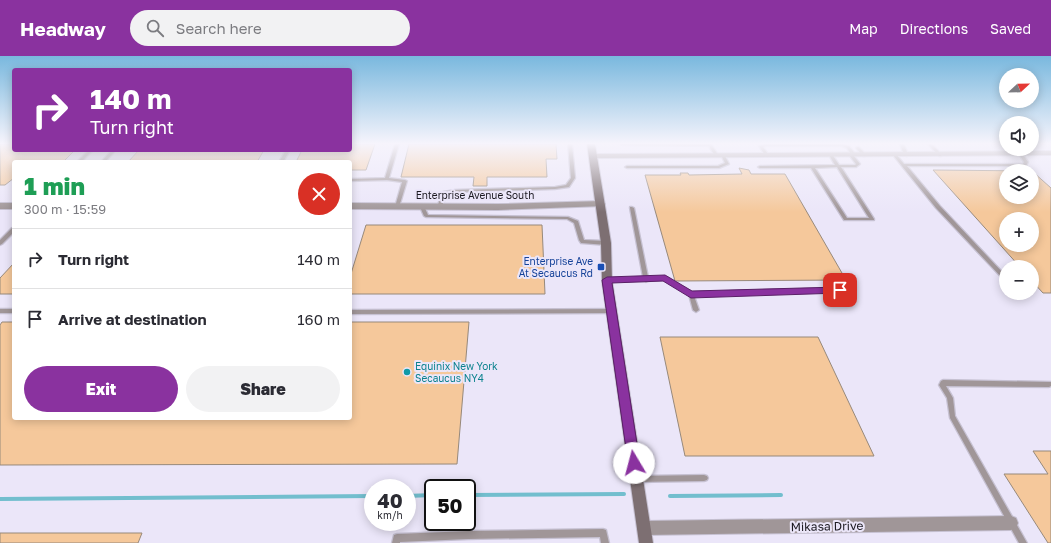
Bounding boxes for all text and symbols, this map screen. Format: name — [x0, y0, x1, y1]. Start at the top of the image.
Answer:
search box — [130, 10, 410, 46]
text: Headway — [20, 17, 106, 40]
icon: search — [144, 17, 166, 39]
text: Search here — [176, 19, 262, 37]
text: Map — [849, 20, 878, 37]
text: Directions — [900, 20, 968, 37]
text: Saved — [990, 20, 1031, 37]
north arrow — [999, 68, 1039, 108]
map controls — [999, 68, 1039, 300]
text: 140 m — [90, 82, 172, 115]
icon: right — [24, 84, 76, 136]
text: Turn right — [90, 116, 174, 138]
button: sound — [999, 116, 1039, 156]
button: layers — [999, 164, 1039, 204]
text: 1 min — [24, 171, 85, 200]
button: close — [298, 173, 340, 215]
street label: Enterprise Avenue South — [416, 189, 534, 201]
text: 300 m · 15:59 — [24, 201, 106, 217]
button: + — [999, 212, 1039, 252]
icon: right — [24, 248, 46, 270]
text: Turn right — [58, 250, 129, 268]
text: 140 m — [297, 250, 340, 268]
place label: Enterprise Ave At Secaucus Rd — [519, 255, 593, 279]
button: − — [999, 260, 1039, 300]
marker: Enterprise Ave At Secaucus Rd — [596, 262, 606, 272]
pin — [823, 273, 857, 307]
icon: arrive — [829, 279, 851, 301]
icon: arrive — [24, 308, 46, 330]
text: Arrive at destination — [58, 310, 207, 328]
text: 160 m — [297, 310, 340, 328]
place label: Equinix New York Secaucus NY4 — [415, 360, 498, 384]
button: Exit — [24, 366, 178, 412]
button: Share — [186, 366, 340, 412]
marker: Equinix New York Secaucus NY4 — [402, 367, 412, 377]
position arrow — [613, 442, 655, 484]
speed limit sign: 50 — [424, 479, 476, 531]
text: 40 — [377, 488, 403, 512]
text: km/h — [377, 509, 403, 521]
street label: Mikasa Drive — [790, 518, 864, 534]

